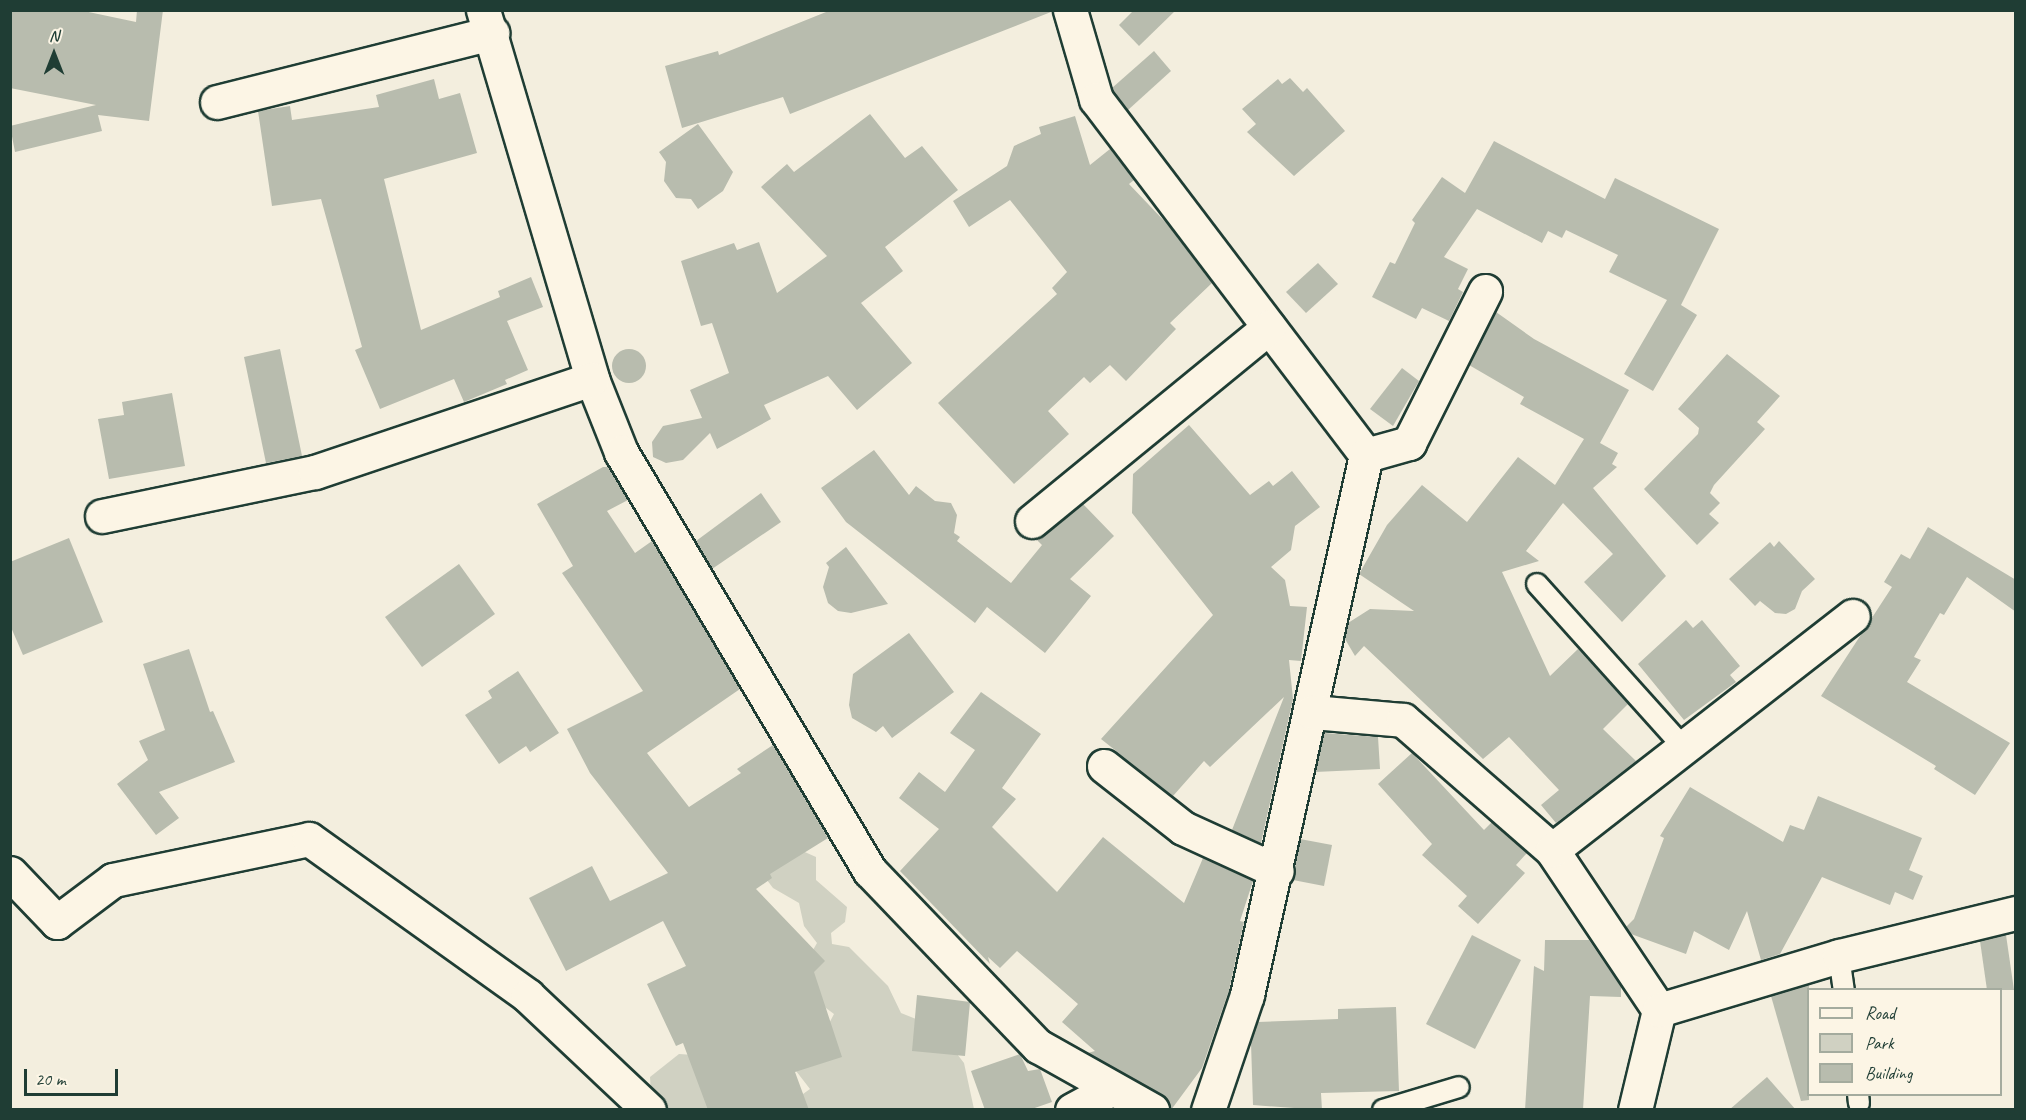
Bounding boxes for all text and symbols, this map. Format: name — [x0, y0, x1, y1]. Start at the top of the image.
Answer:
north arrow — [24, 24, 84, 84]
text: N — [49, 26, 59, 46]
legend — [1807, 988, 2002, 1096]
text: Road — [1865, 1002, 1895, 1024]
text: Park — [1865, 1032, 1894, 1054]
scale bar — [27, 1057, 122, 1095]
text: Building — [1865, 1062, 1912, 1084]
text: 20 m — [35, 1068, 66, 1090]

